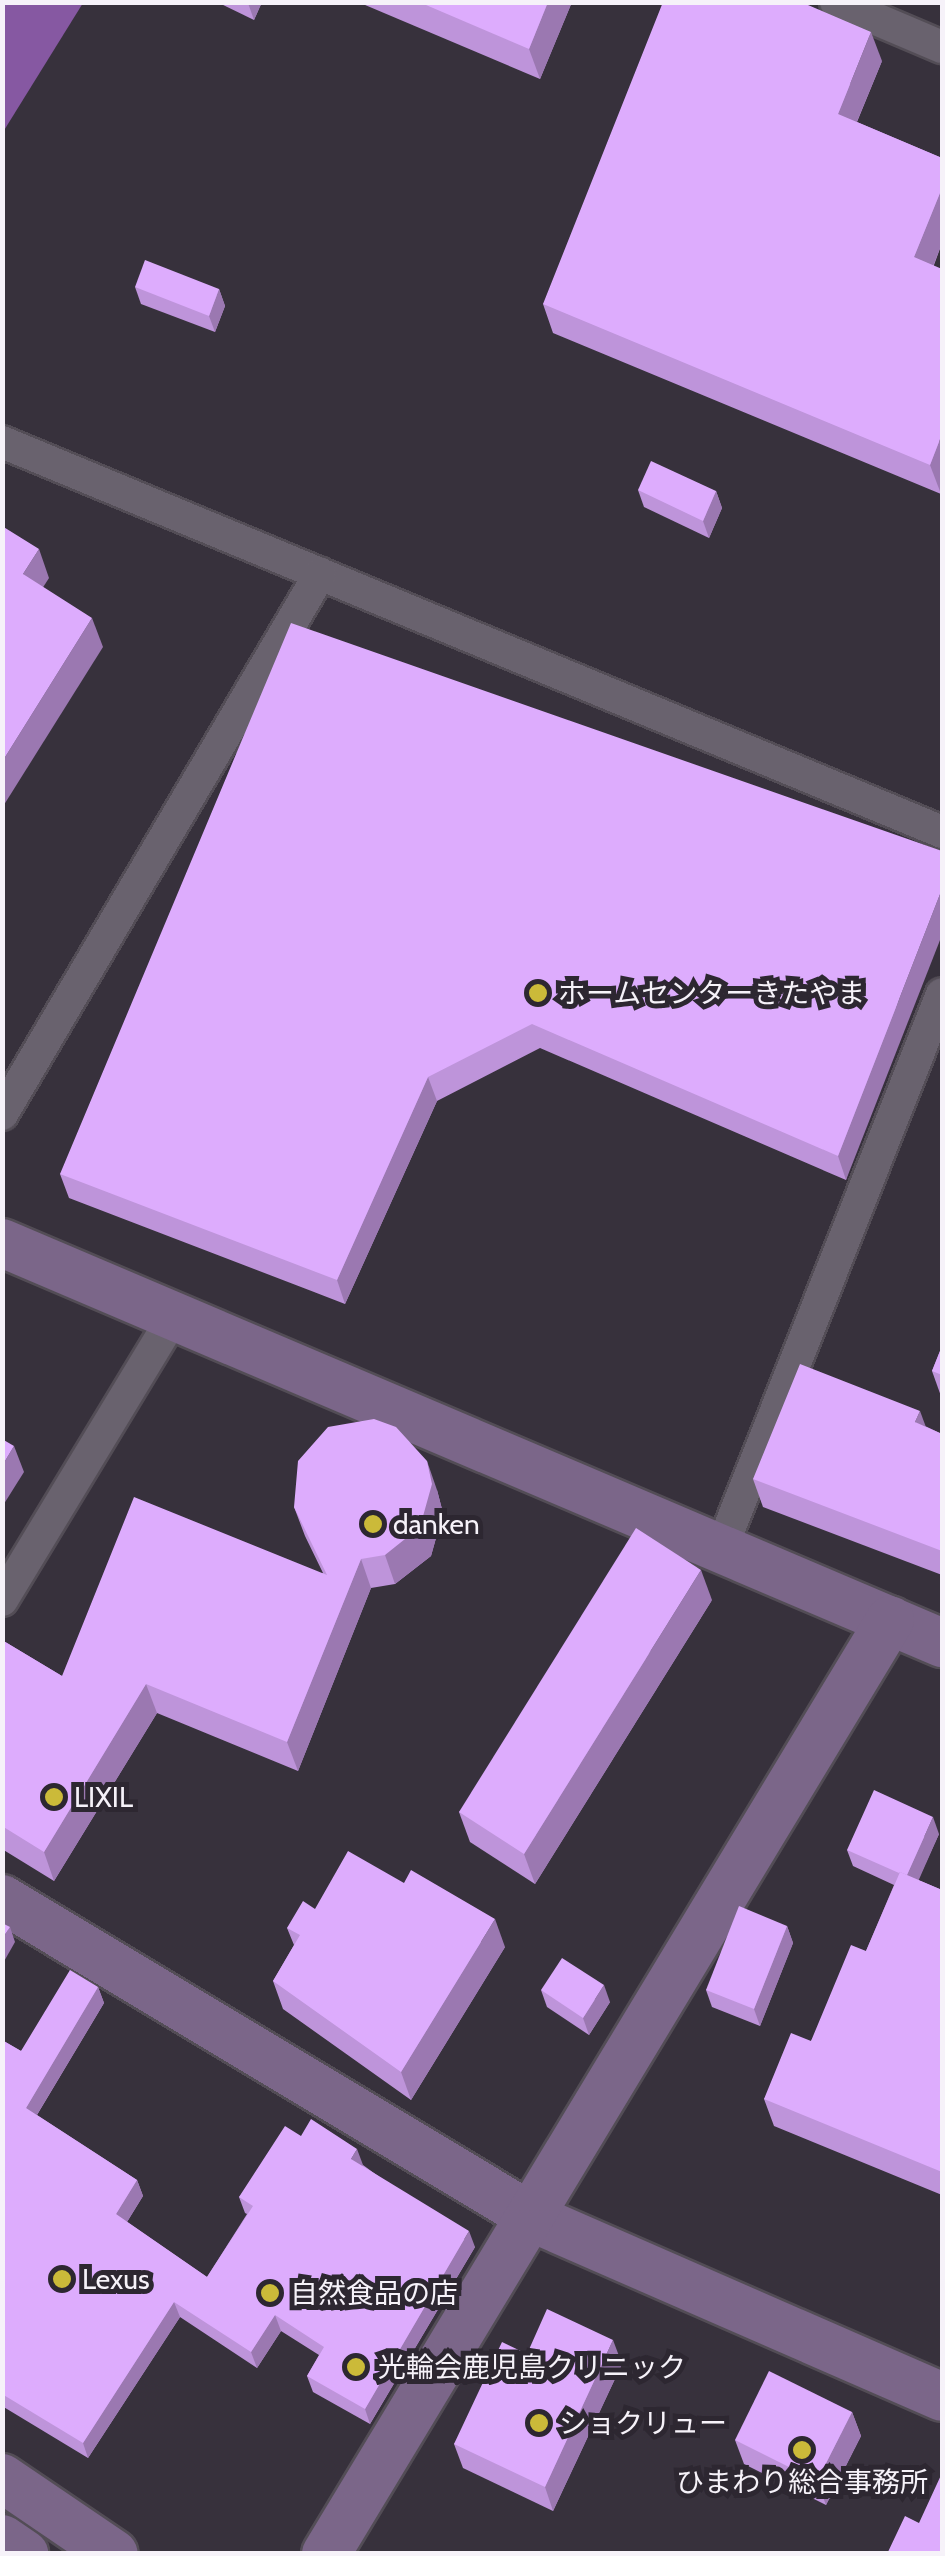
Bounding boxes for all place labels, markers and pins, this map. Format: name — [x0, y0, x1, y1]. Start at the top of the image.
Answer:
place label: ホームセンターきたやま — [558, 976, 866, 1010]
marker: ホームセンターきたやま — [527, 982, 549, 1004]
place label: danken — [393, 1507, 480, 1541]
marker: danken — [362, 1513, 384, 1535]
place label: LIXIL — [74, 1780, 133, 1814]
marker: LIXIL — [43, 1786, 65, 1808]
place label: Lexus — [82, 2262, 149, 2296]
marker: Lexus — [51, 2268, 73, 2290]
place label: 自然食品の店 — [290, 2276, 458, 2310]
marker: 自然食品の店 — [259, 2282, 281, 2304]
place label: 光輪会鹿児島クリニック — [378, 2350, 686, 2384]
marker: 光輪会鹿児島クリニック — [343, 2354, 369, 2380]
place label: ショクリュー — [559, 2406, 727, 2440]
marker: ショクリュー — [528, 2412, 550, 2434]
marker: ひまわり総合事務所 — [791, 2439, 813, 2461]
place label: ひまわり総合事務所 — [676, 2465, 928, 2499]

